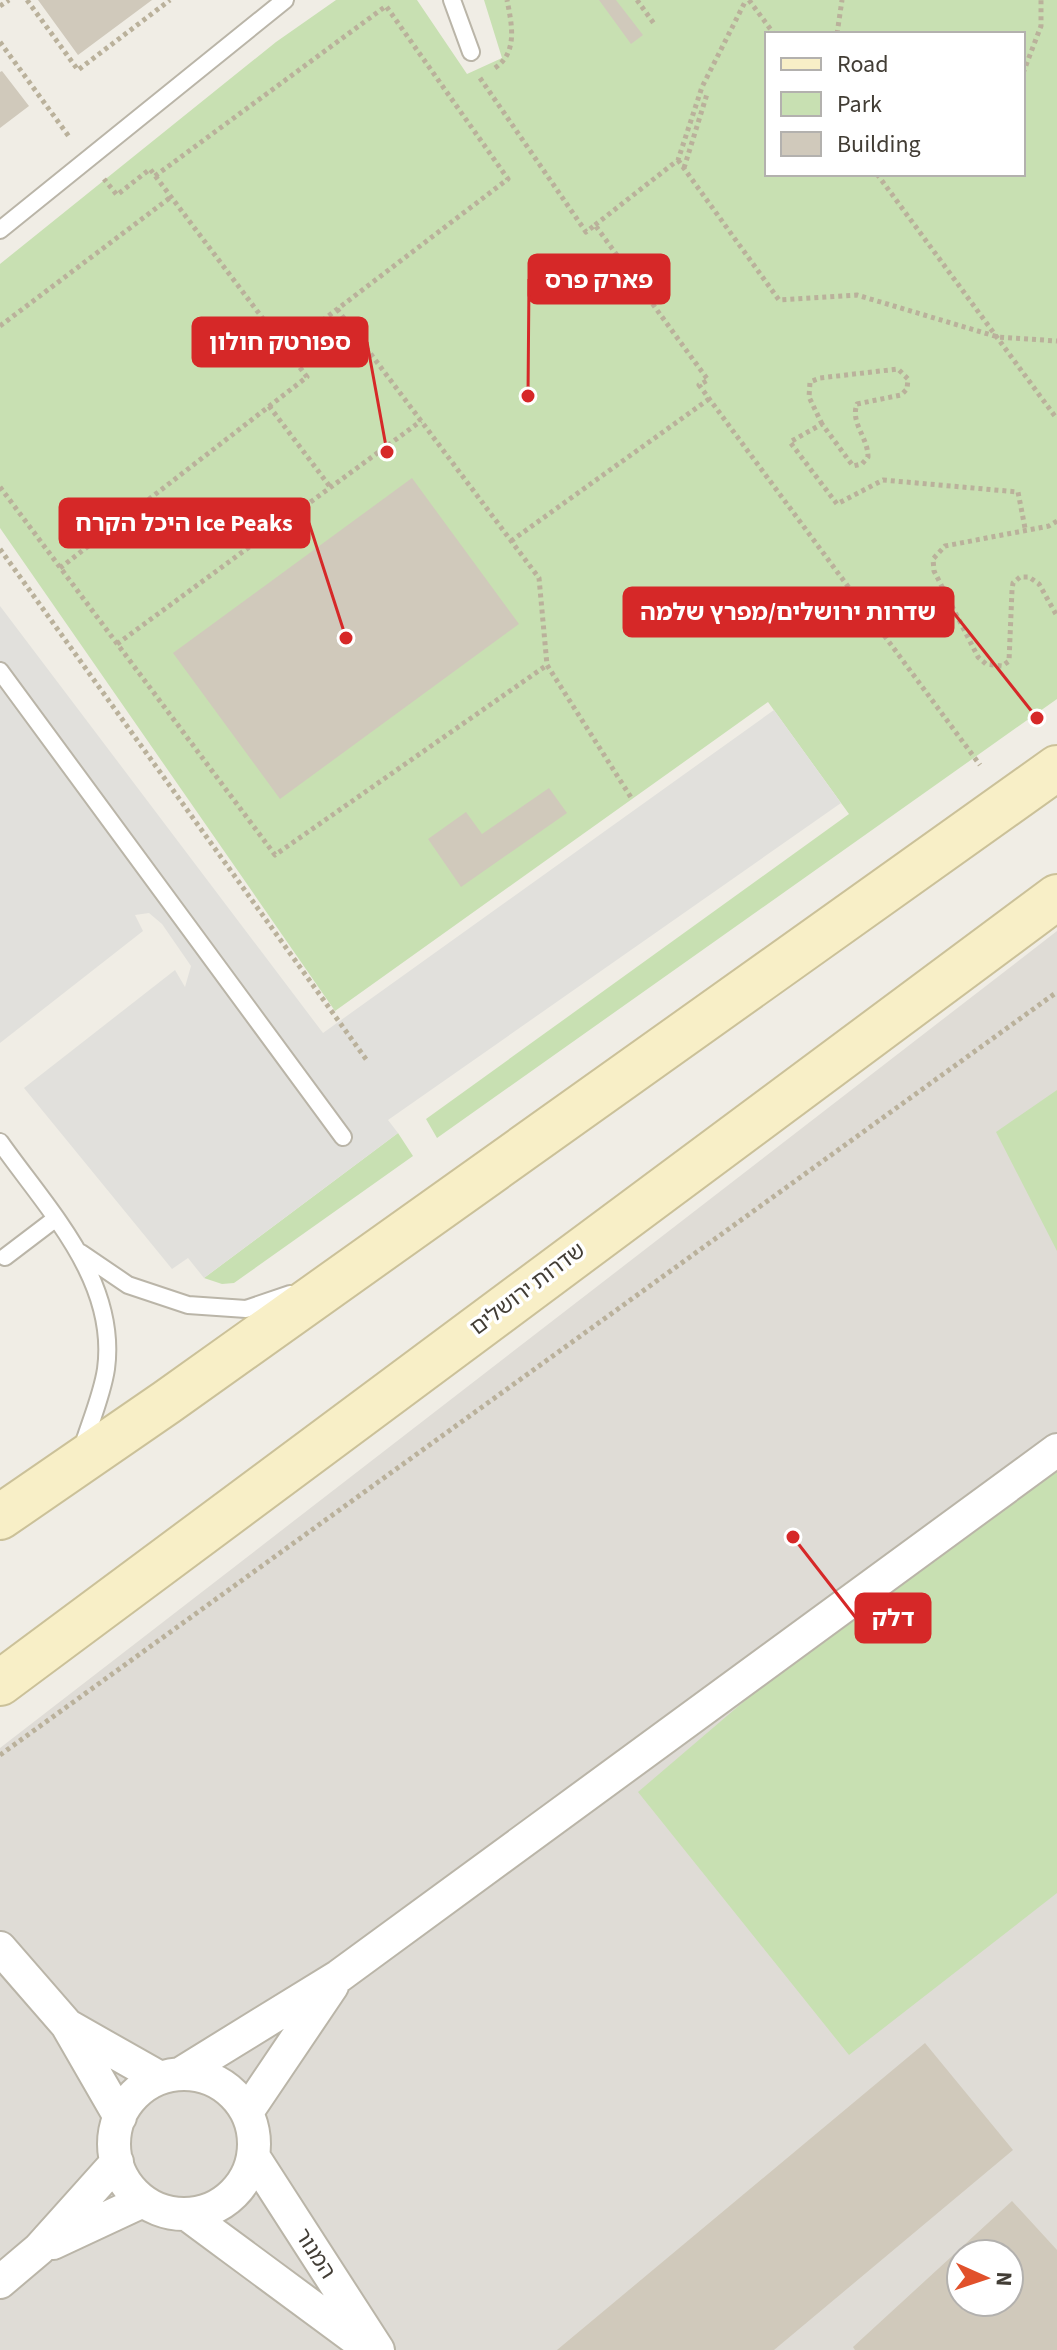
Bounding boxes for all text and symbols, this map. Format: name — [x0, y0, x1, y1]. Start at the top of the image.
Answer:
legend — [765, 32, 1025, 176]
text: Road — [837, 47, 889, 82]
text: Park — [837, 87, 882, 122]
text: Building — [837, 127, 921, 162]
callout: פארק פרס — [529, 255, 669, 303]
text: פארק פרס — [545, 263, 653, 298]
callout: ספורטק חולון — [193, 318, 367, 366]
text: ספורטק חולון — [209, 325, 351, 360]
callout: היכל הקרח Ice Peaks — [60, 499, 309, 547]
text: היכל הקרח Ice Peaks — [75, 506, 293, 541]
callout: שדרות ירושלים/מפרץ שלמה — [624, 588, 953, 636]
text: שדרות ירושלים/מפרץ שלמה — [640, 595, 936, 630]
street label: שדרות ירושלים — [463, 1235, 592, 1343]
callout: דלק — [856, 1594, 930, 1642]
text: דלק — [872, 1601, 915, 1636]
street label: המנור — [287, 2222, 343, 2285]
north arrow — [945, 2238, 1025, 2318]
text: N — [988, 2271, 1020, 2287]

